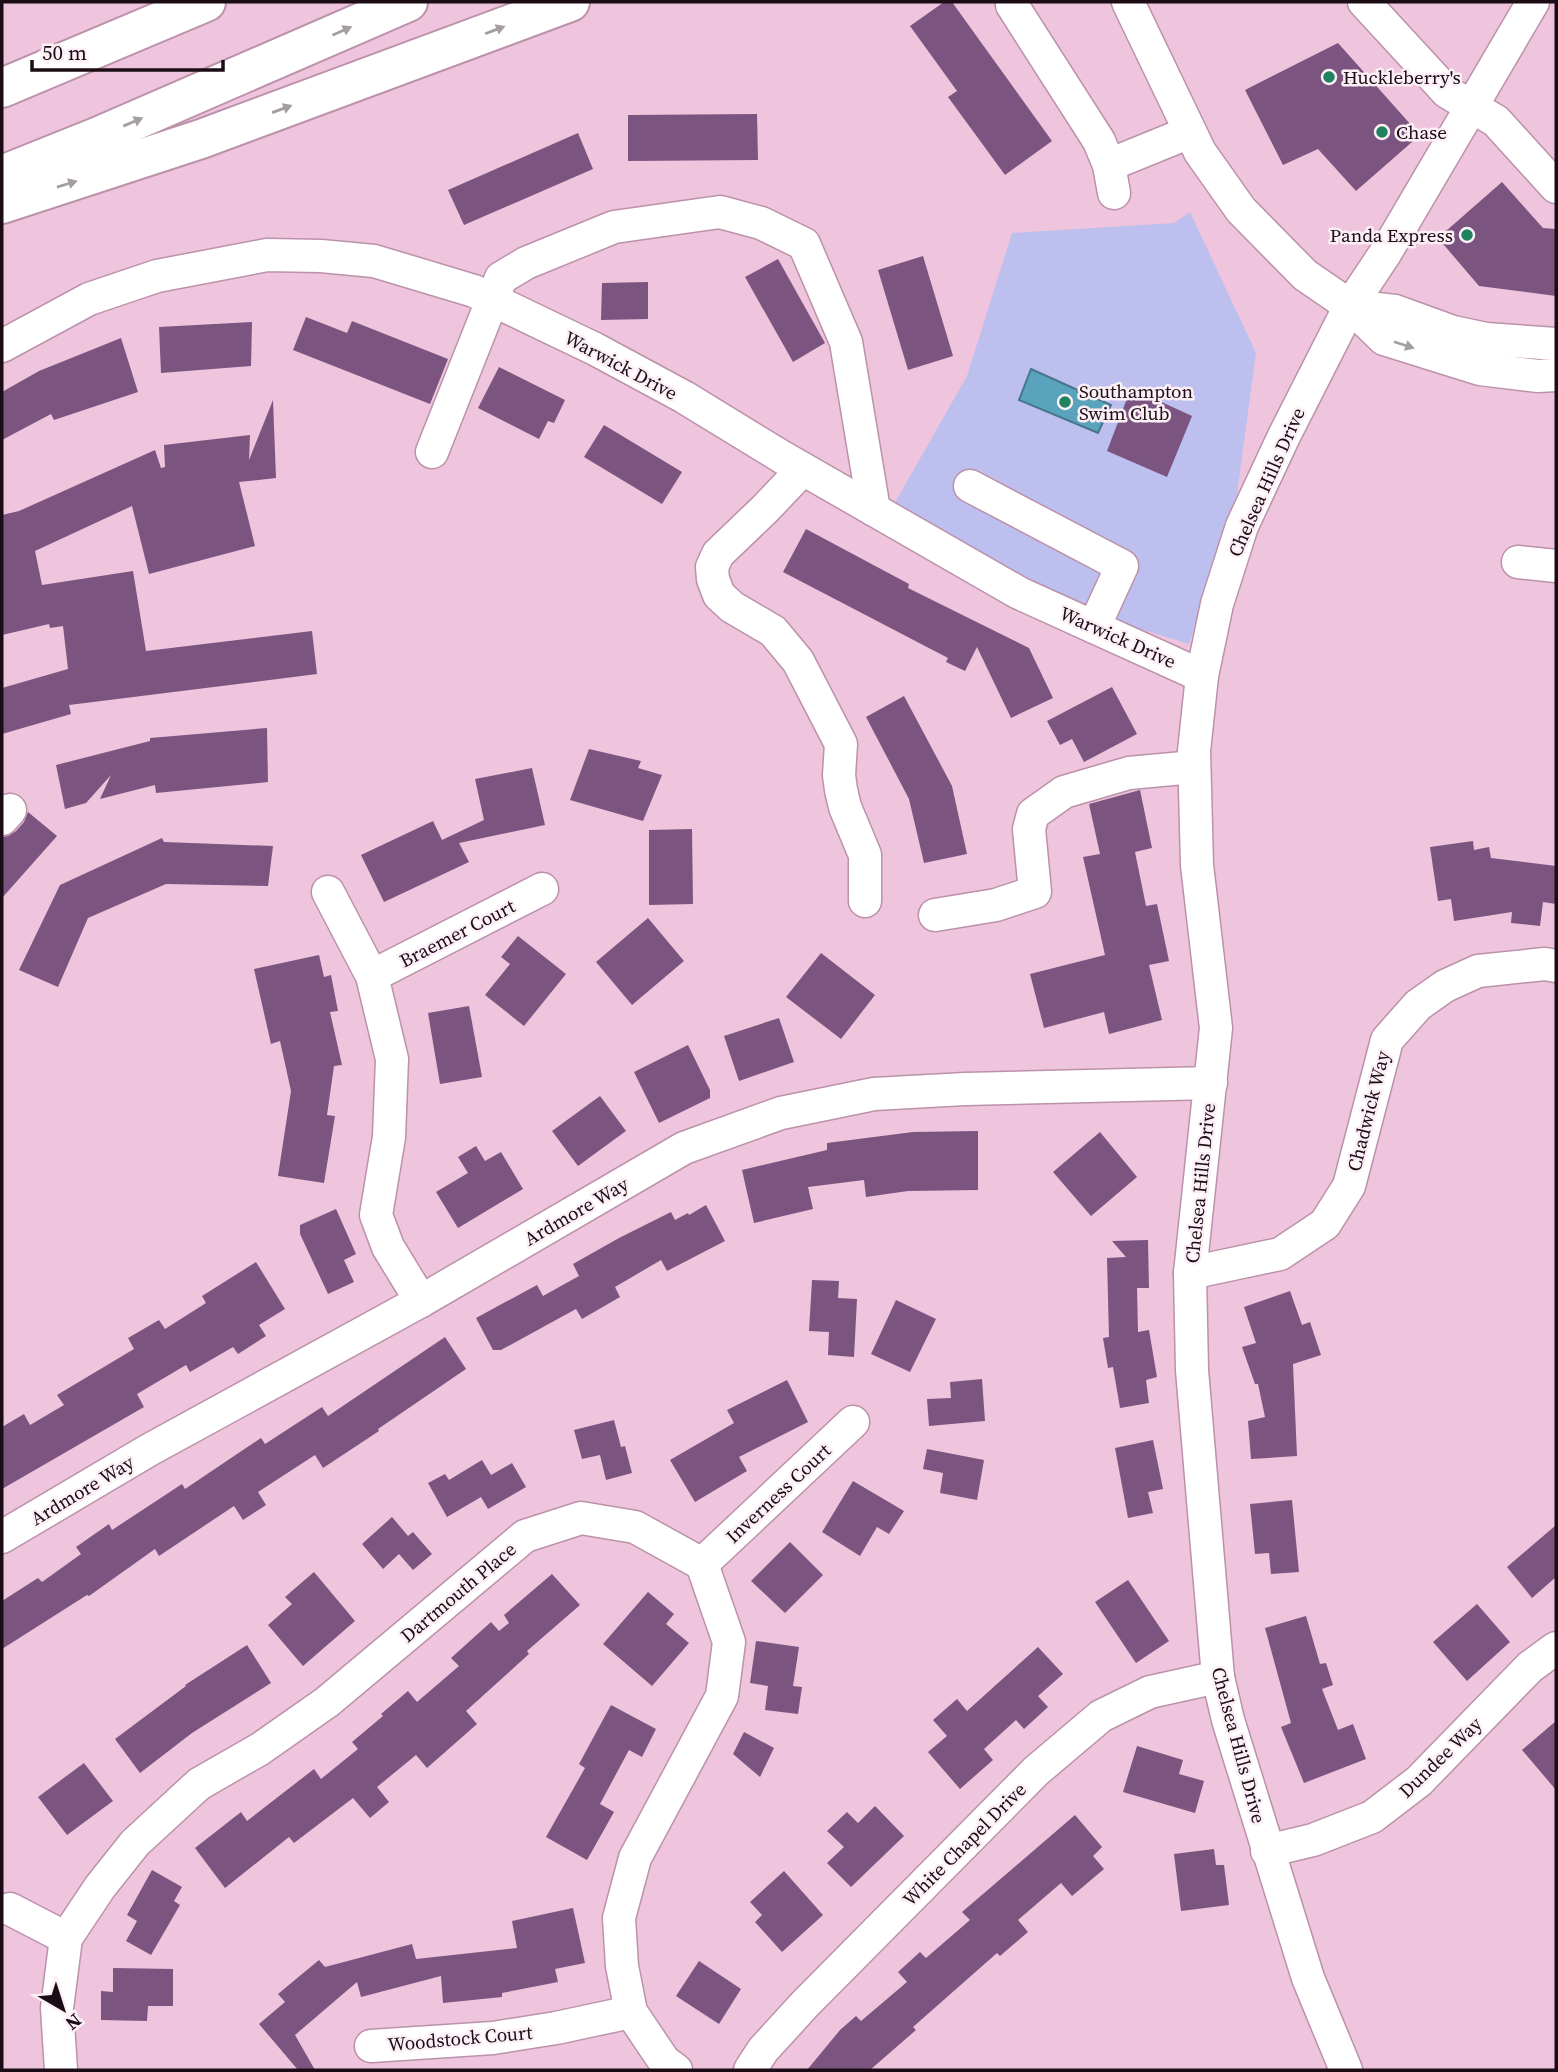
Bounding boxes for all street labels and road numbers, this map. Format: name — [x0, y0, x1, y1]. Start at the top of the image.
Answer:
street label: Warwick Drive — [560, 324, 682, 406]
street label: Chelsea Hills Drive — [1221, 403, 1311, 561]
street label: Warwick Drive — [1056, 600, 1180, 674]
street label: Braemer Court — [395, 892, 520, 973]
street label: Chadwick Way — [1340, 1048, 1396, 1174]
street label: Chelsea Hills Drive — [1179, 1102, 1221, 1264]
street label: Ardmore Way — [519, 1171, 633, 1251]
street label: Inverness Court — [720, 1437, 837, 1549]
street label: Ardmore Way — [25, 1449, 139, 1531]
street label: Dartmouth Place — [395, 1536, 521, 1648]
street label: Chelsea Hills Drive — [1206, 1664, 1272, 1826]
street label: Dundee Way — [1393, 1711, 1487, 1803]
street label: White Chapel Drive — [897, 1777, 1031, 1911]
street label: Woodstock Court — [387, 2019, 534, 2057]

